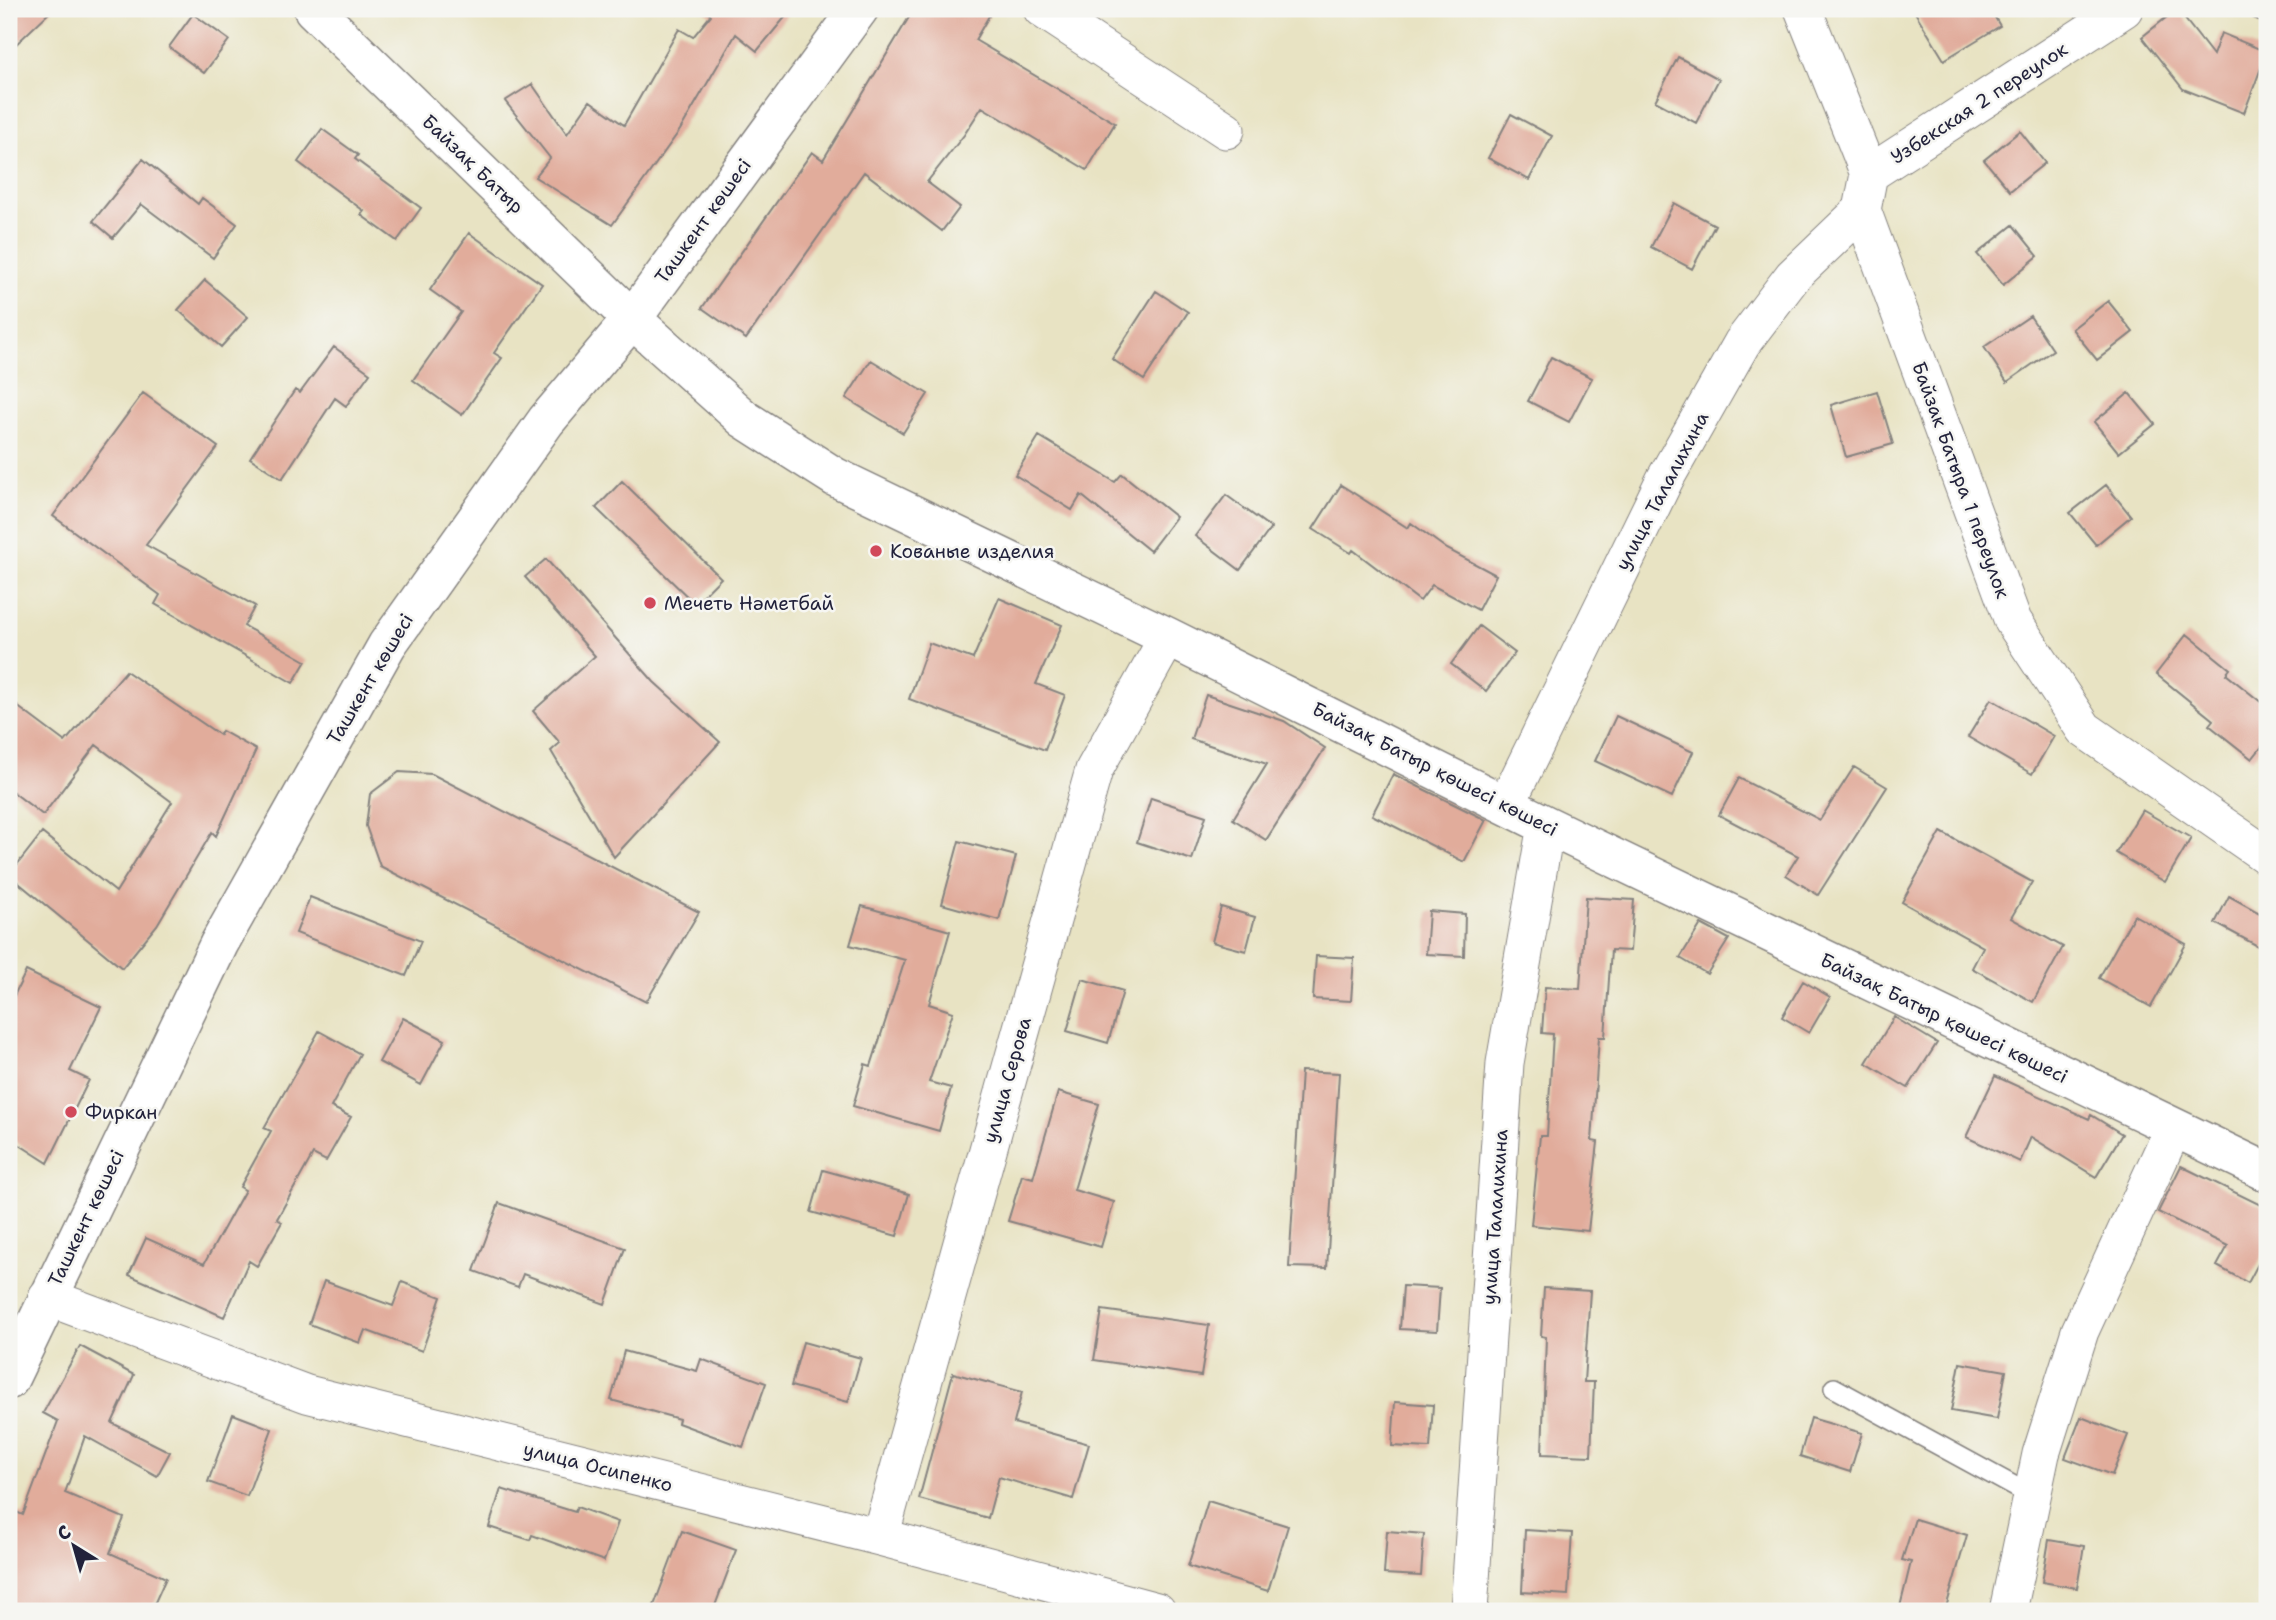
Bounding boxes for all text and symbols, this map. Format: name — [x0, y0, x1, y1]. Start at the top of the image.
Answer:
street label: Узбекская 2 переулок — [1886, 36, 2072, 170]
street label: Байзақ Батыр — [417, 109, 529, 219]
street label: Ташкент көшесі — [649, 154, 757, 288]
street label: Байзак Батыра 1 переулок — [1906, 358, 2016, 602]
street label: улица Талалихина — [1610, 407, 1714, 575]
place label: Кованые изделия — [890, 539, 1054, 564]
marker: Кованые изделия — [868, 543, 884, 559]
place label: Мечеть Нәметбай — [664, 591, 834, 616]
marker: Мечеть Нәметбай — [642, 595, 658, 611]
street label: Ташкент көшесі — [321, 609, 419, 749]
street label: Байзақ Батыр қөшесі көшесі — [1308, 696, 1562, 842]
street label: Байзақ Батыр қөшесі көшесі — [1816, 947, 2072, 1089]
street label: улица Серова — [977, 1014, 1037, 1146]
place label: Фиркан — [85, 1100, 157, 1125]
marker: Фиркан — [63, 1104, 79, 1120]
street label: улица Талалихина — [1476, 1128, 1514, 1306]
street label: Ташкент көшесі — [42, 1146, 130, 1290]
street label: улица Осипенко — [521, 1436, 675, 1498]
north arrow — [38, 1512, 108, 1582]
text: С — [52, 1519, 76, 1546]

